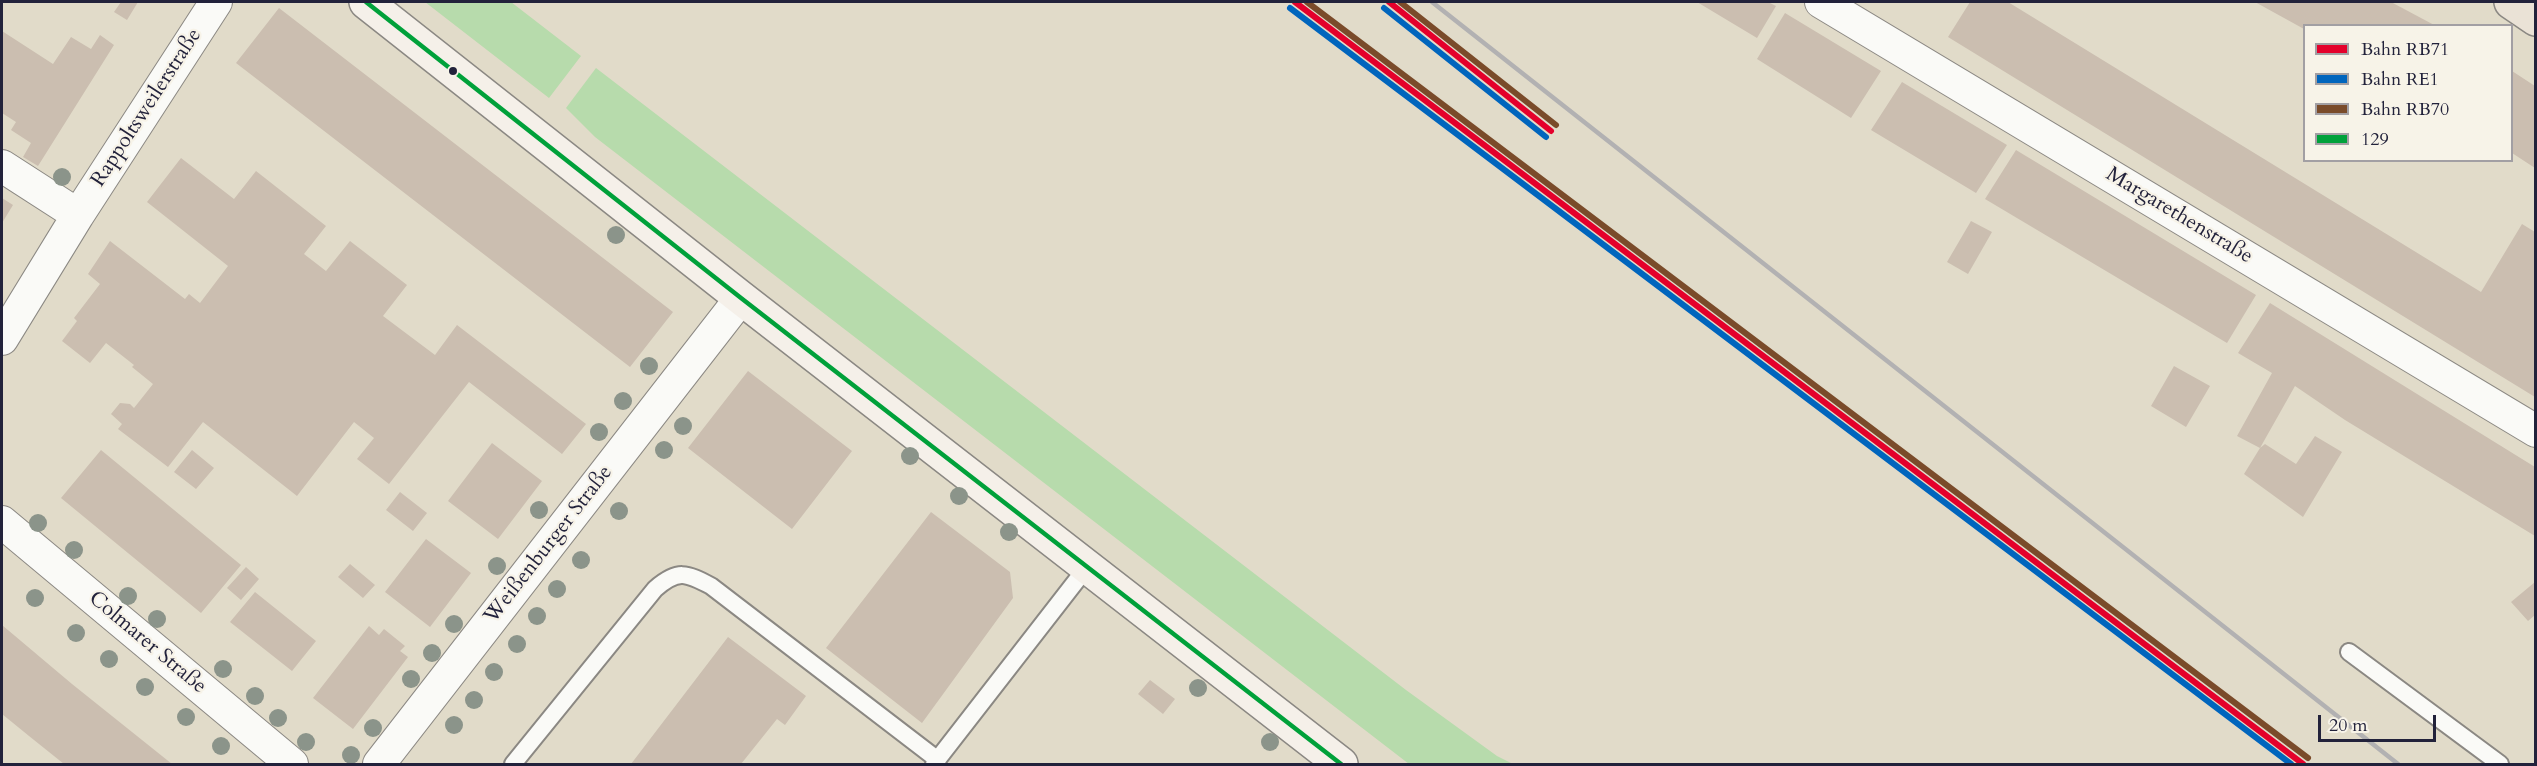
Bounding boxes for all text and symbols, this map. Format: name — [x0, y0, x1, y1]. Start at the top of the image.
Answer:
street label: Rappoltsweilerstraße — [86, 24, 208, 192]
legend — [2303, 24, 2513, 162]
text: Bahn RB71 — [2361, 37, 2449, 62]
unlabelled marker — [447, 65, 459, 77]
text: Bahn RE1 — [2361, 67, 2439, 92]
text: Bahn RB70 — [2361, 97, 2449, 122]
text: 129 — [2361, 127, 2389, 152]
street label: Margarethenstraße — [2101, 162, 2257, 270]
street label: Weißenburger Straße — [479, 461, 619, 629]
street label: Colmarer Straße — [83, 586, 211, 700]
scale bar — [2321, 703, 2440, 741]
text: 20 m — [2329, 713, 2368, 738]

